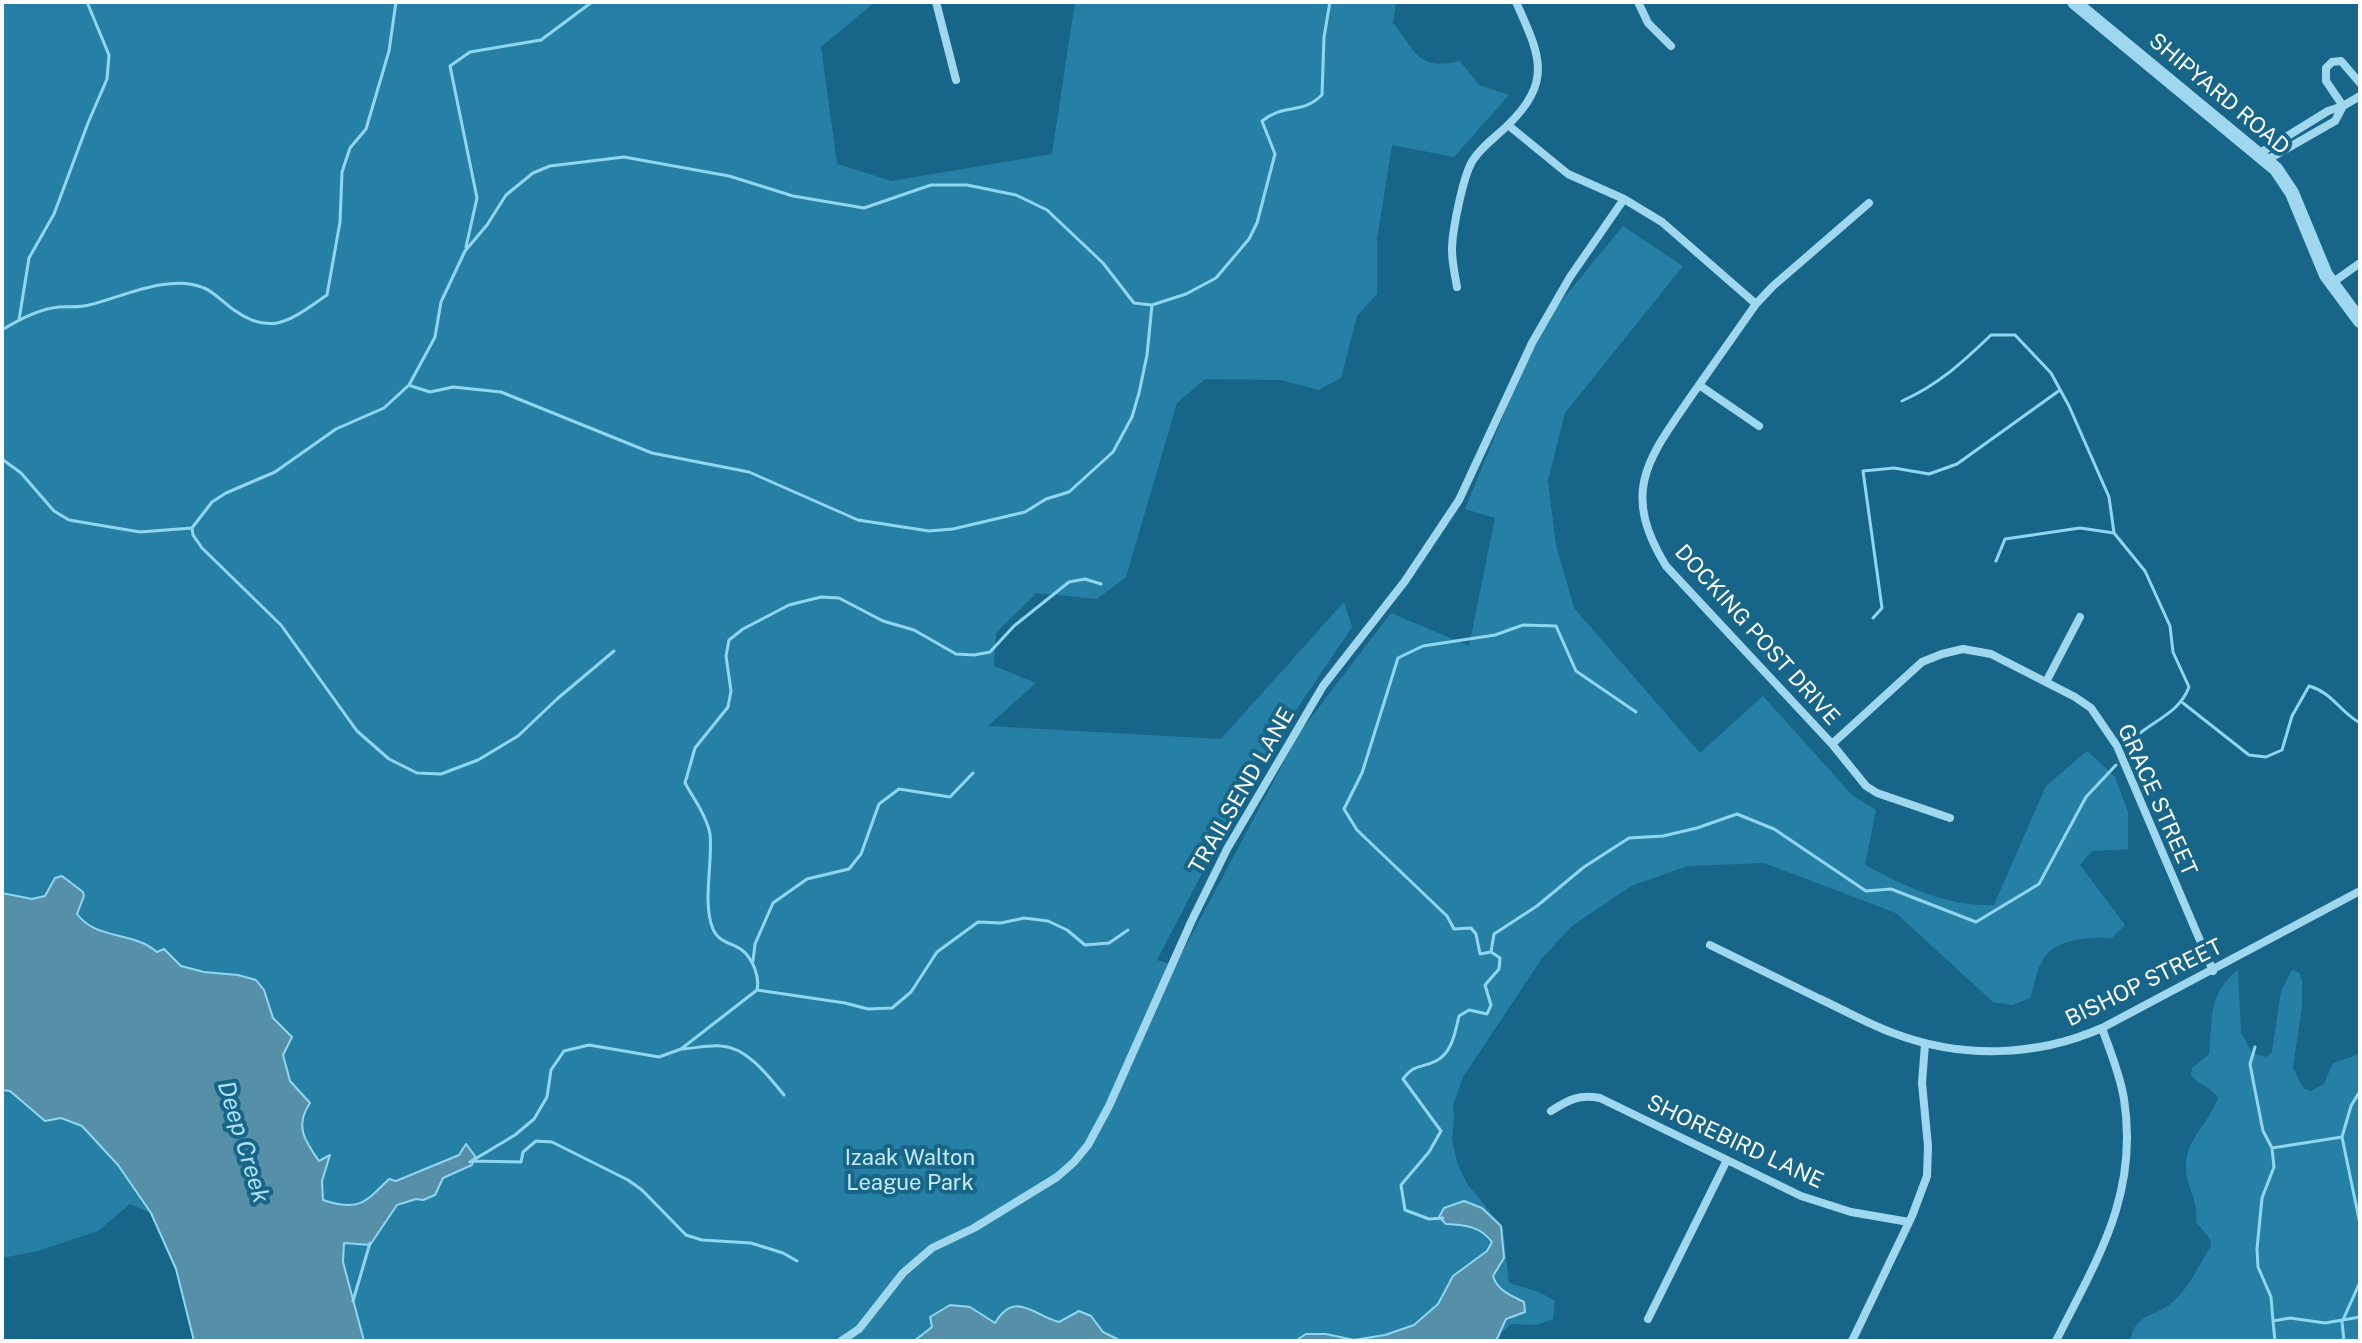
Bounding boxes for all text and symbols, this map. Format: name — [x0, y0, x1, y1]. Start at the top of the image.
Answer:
street label: SHIPYARD ROAD — [2143, 28, 2295, 160]
street label: DOCKING POST DRIVE — [1669, 539, 1845, 731]
street label: TRAILSEND LANE — [1184, 703, 1300, 879]
street label: GRACE STREET — [2112, 720, 2202, 880]
street label: BISHOP STREET — [2061, 934, 2227, 1032]
water label: Deep Creek — [211, 1078, 275, 1206]
street label: SHOREBIRD LANE — [1642, 1089, 1828, 1195]
park label: Izaak Walton League Park — [845, 1145, 975, 1196]

